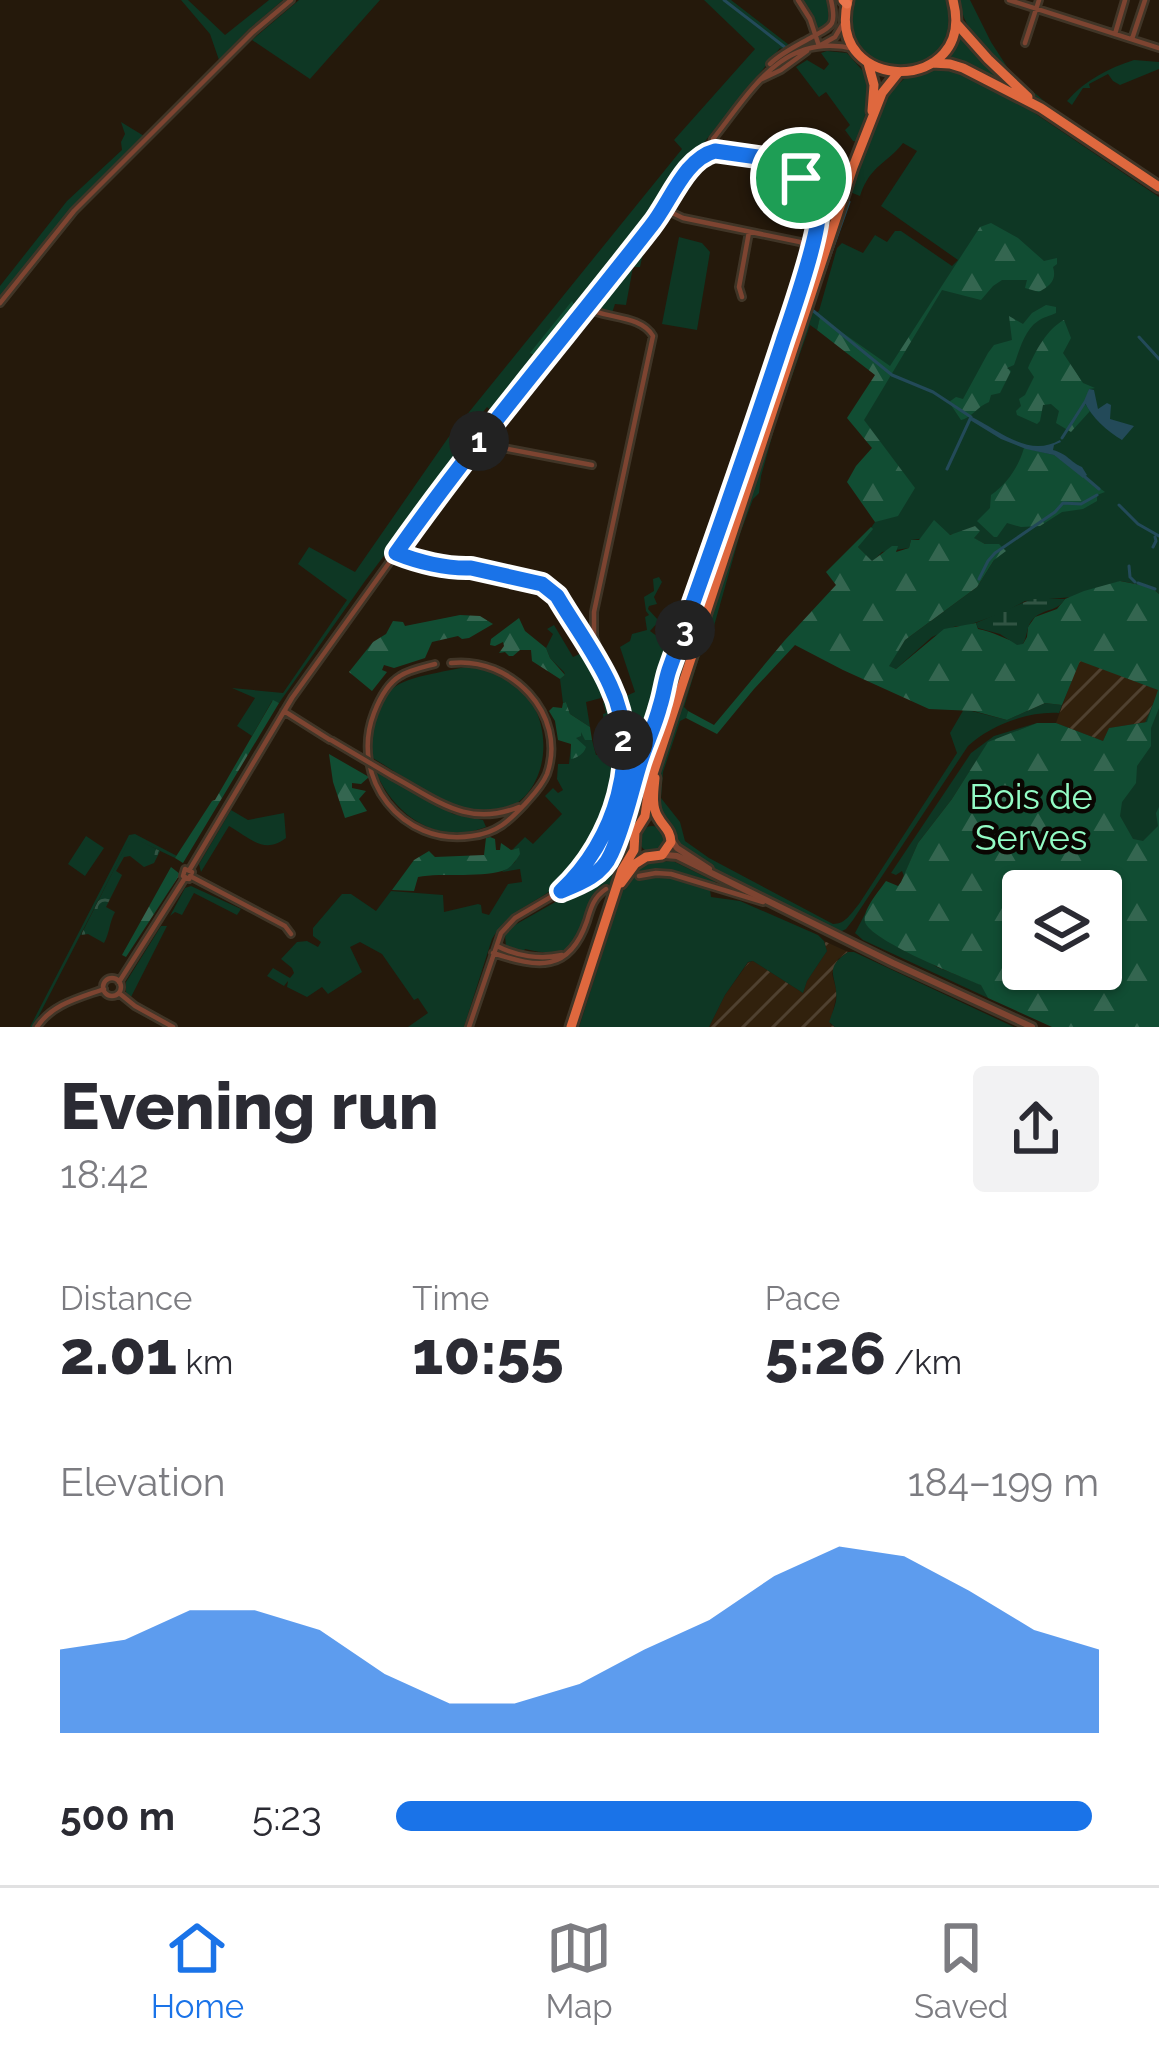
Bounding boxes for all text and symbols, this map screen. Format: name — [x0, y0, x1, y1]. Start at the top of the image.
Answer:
pin — [750, 127, 852, 229]
icon: arrive — [768, 145, 834, 211]
pin: 1 — [449, 411, 509, 471]
text: 1 — [471, 421, 487, 460]
pin: 3 — [655, 600, 715, 660]
text: 3 — [676, 610, 694, 649]
pin: 2 — [593, 710, 653, 770]
text: 2 — [614, 720, 632, 759]
park label: Bois de Serves — [969, 775, 1093, 858]
map controls — [1002, 870, 1122, 990]
button: layers — [1002, 870, 1122, 990]
button: share — [973, 1066, 1099, 1192]
text: Evening run — [60, 1067, 439, 1144]
text: 18:42 — [60, 1151, 149, 1197]
text: Distance — [60, 1279, 192, 1318]
text: Time — [412, 1279, 489, 1318]
text: Pace — [765, 1279, 840, 1318]
text: 2.01 — [60, 1318, 177, 1388]
text: 10:55 — [412, 1318, 564, 1388]
text: 5:26 — [765, 1318, 886, 1388]
text: km — [177, 1343, 233, 1382]
text: /km — [886, 1343, 962, 1382]
text: Elevation — [60, 1459, 226, 1505]
text: 184–199 m — [908, 1459, 1099, 1505]
text: 500 m — [60, 1793, 175, 1839]
text: 5:23 — [252, 1793, 322, 1839]
tab: Home — [151, 1915, 244, 2026]
tab: Map — [545, 1915, 613, 2026]
tab: Saved — [914, 1915, 1008, 2026]

